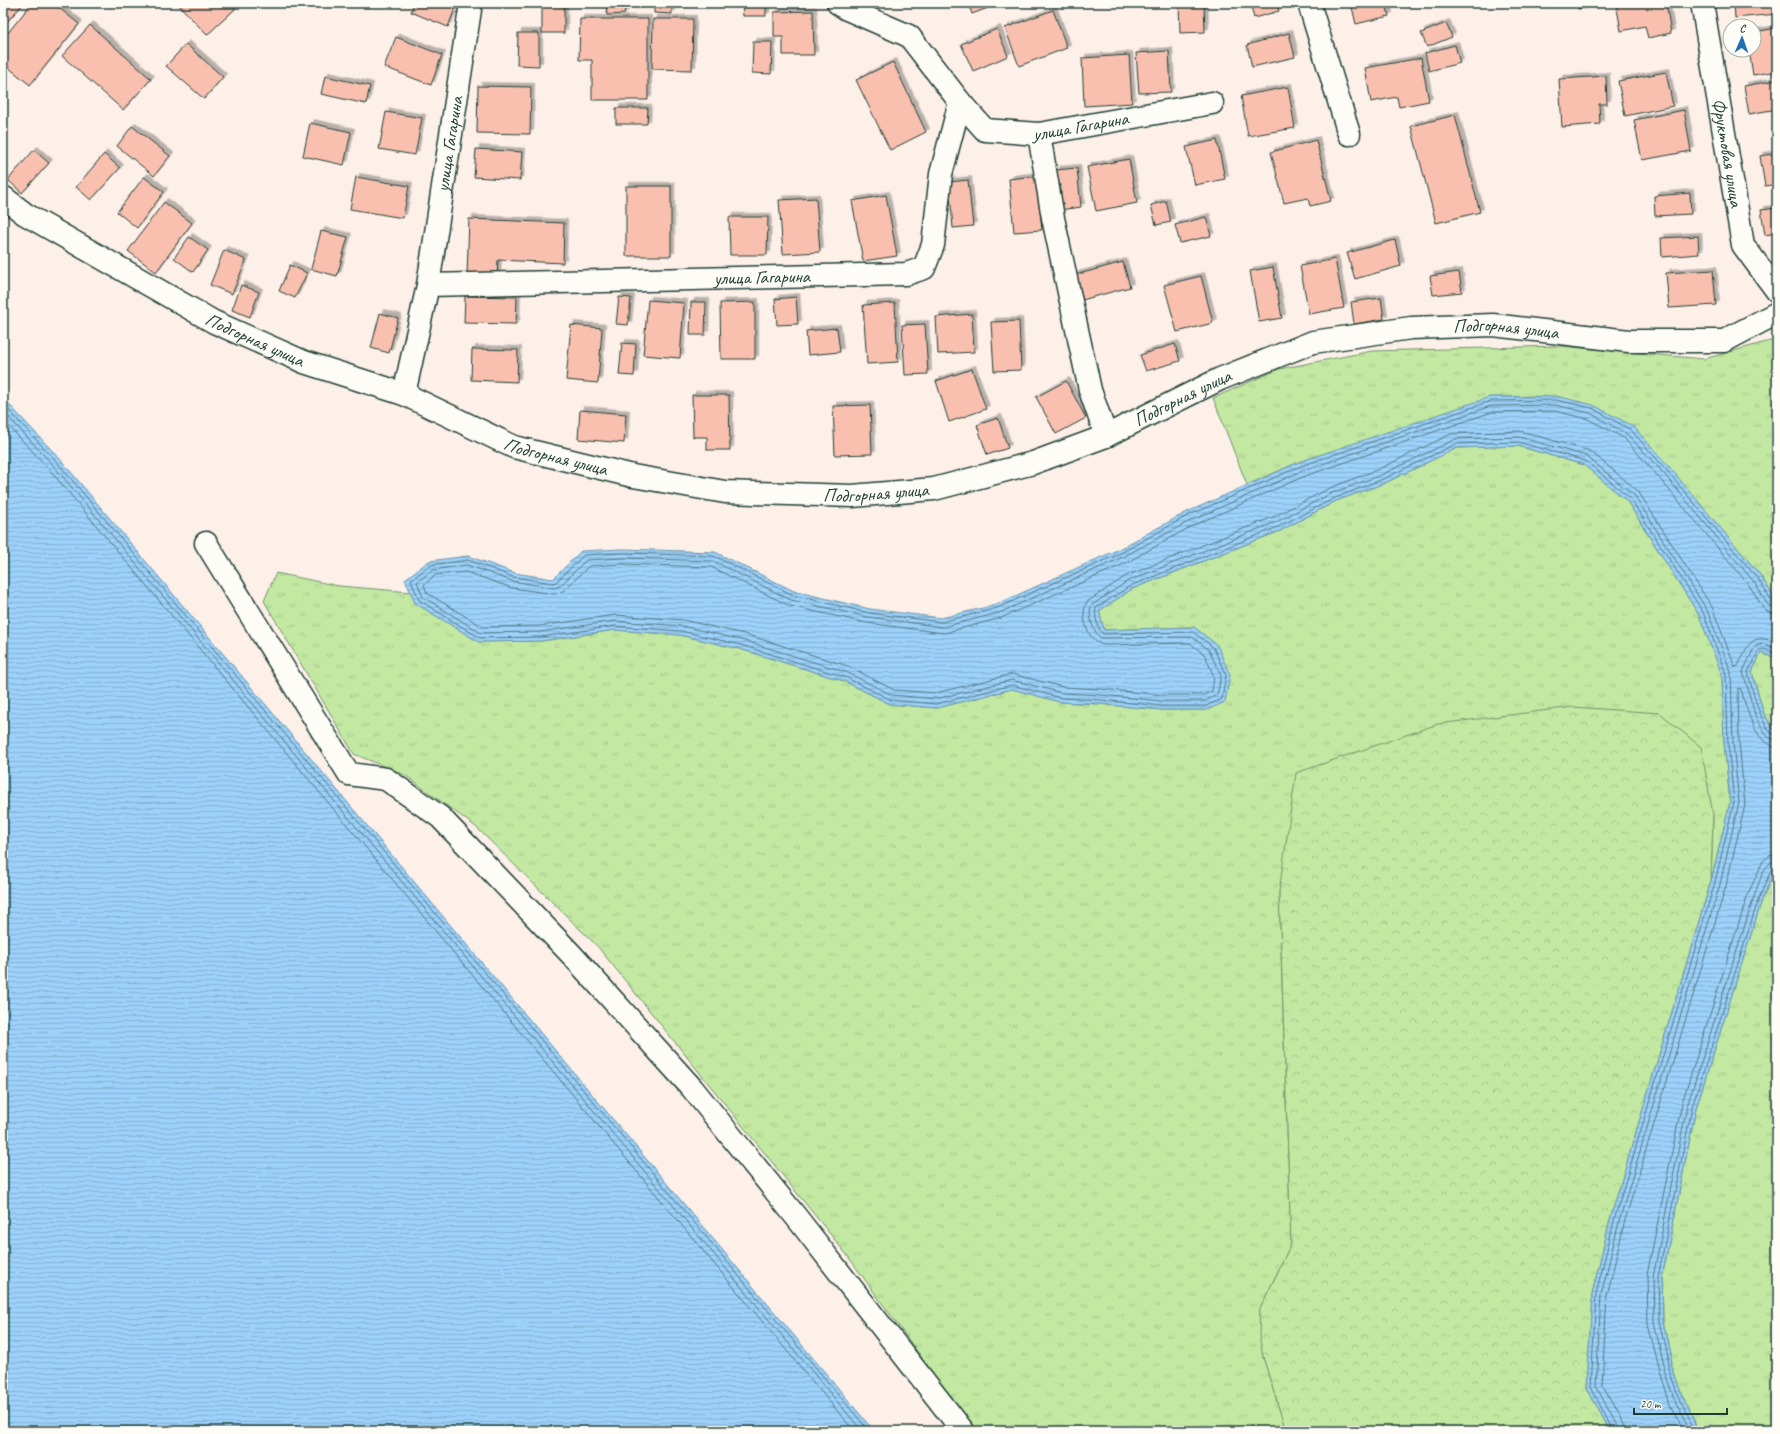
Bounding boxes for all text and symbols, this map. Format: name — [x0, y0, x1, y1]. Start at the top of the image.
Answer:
north arrow — [1722, 18, 1762, 58]
text: С — [1739, 21, 1747, 35]
street label: улица Гагарина — [430, 93, 469, 195]
street label: Фруктовая улица — [1706, 97, 1749, 211]
street label: улица Гагарина — [1031, 106, 1132, 146]
street label: улица Гагарина — [713, 264, 812, 290]
street label: Подгорная улица — [201, 307, 309, 373]
street label: Подгорная улица — [1453, 313, 1561, 345]
street label: Подгорная улица — [1130, 363, 1236, 432]
street label: Подгорная улица — [500, 432, 612, 482]
street label: Подгорная улица — [823, 477, 931, 508]
scale bar — [1634, 1390, 1727, 1416]
text: 20 m — [1640, 1396, 1662, 1412]

